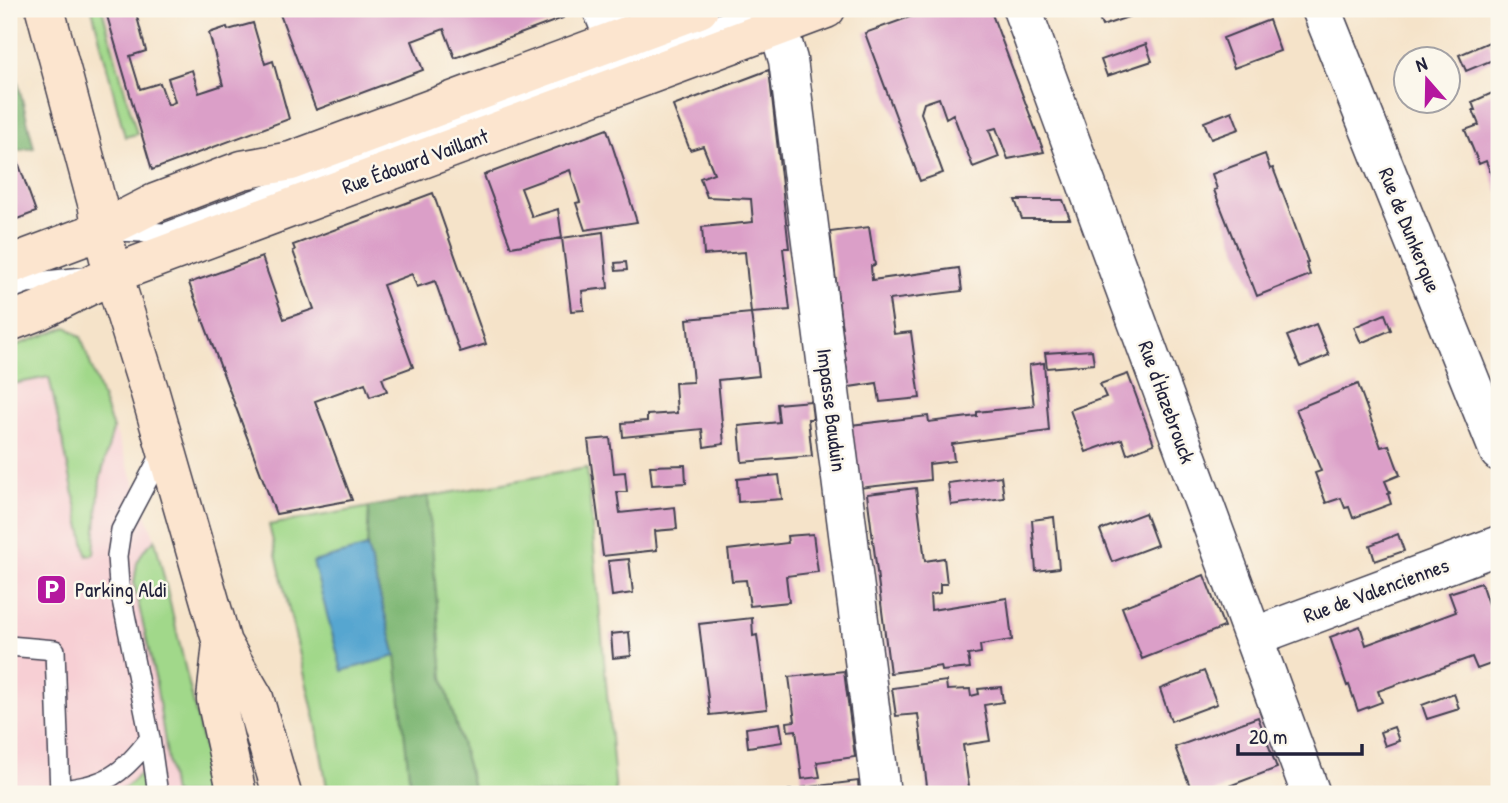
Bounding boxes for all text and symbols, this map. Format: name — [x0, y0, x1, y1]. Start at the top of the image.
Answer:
north arrow — [1392, 46, 1462, 116]
text: N — [1412, 50, 1430, 78]
street label: Rue Édouard Vaillant — [338, 121, 493, 201]
street label: Rue de Dunkerque — [1372, 163, 1448, 297]
street label: Rue d'Hazebrouck — [1131, 337, 1203, 468]
street label: Impasse Bauduin — [810, 347, 854, 473]
street label: Rue de Valenciennes — [1299, 550, 1453, 630]
parking icon: Parking Aldi — [35, 572, 69, 606]
place label: Parking Aldi — [75, 575, 167, 604]
scale bar — [1238, 712, 1363, 756]
text: 20 m — [1249, 722, 1287, 751]

